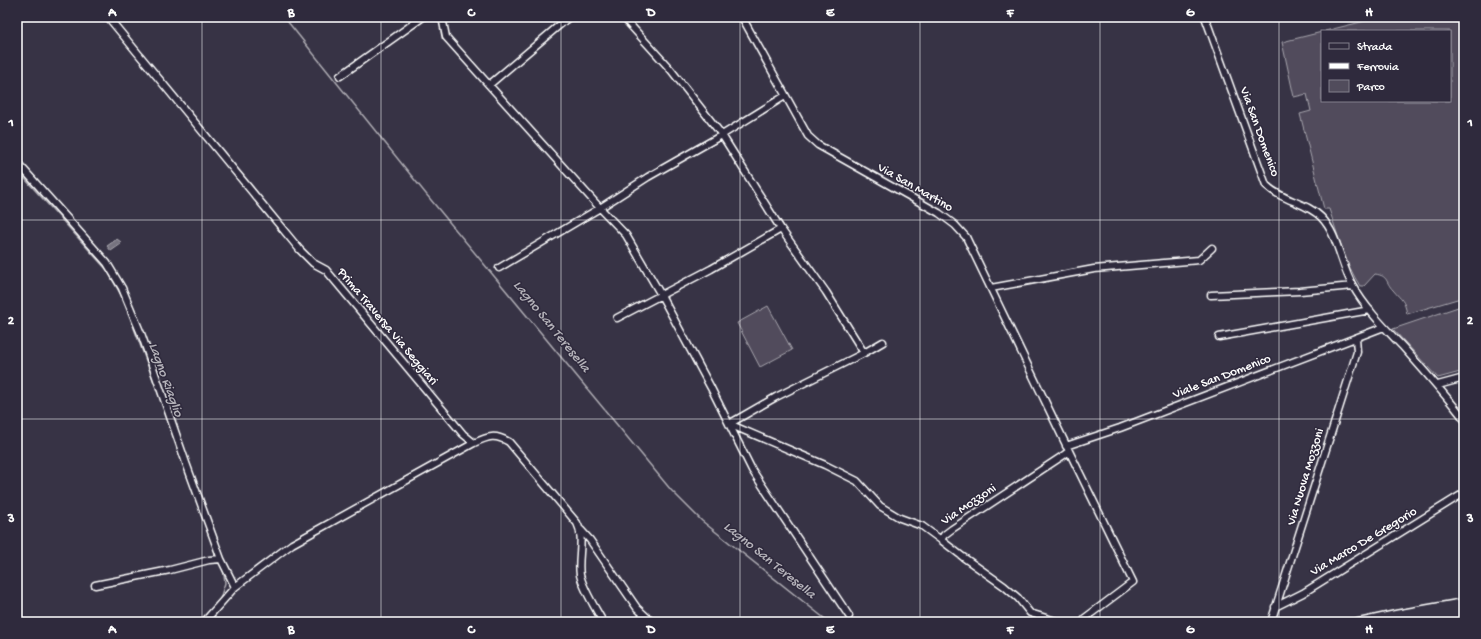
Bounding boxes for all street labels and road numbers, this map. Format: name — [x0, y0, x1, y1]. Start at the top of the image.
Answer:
street label: Via San Domenico — [1236, 84, 1282, 179]
street label: Via San Martino — [874, 160, 956, 216]
street label: Prima Traversa Via Seggiari — [333, 265, 441, 389]
street label: Viale San Domenico — [1170, 351, 1273, 403]
street label: Via Nuova Mozzoni — [1284, 426, 1328, 528]
street label: Via Mozzoni — [938, 481, 1000, 529]
street label: Via Marco De Gregorio — [1307, 504, 1420, 580]

